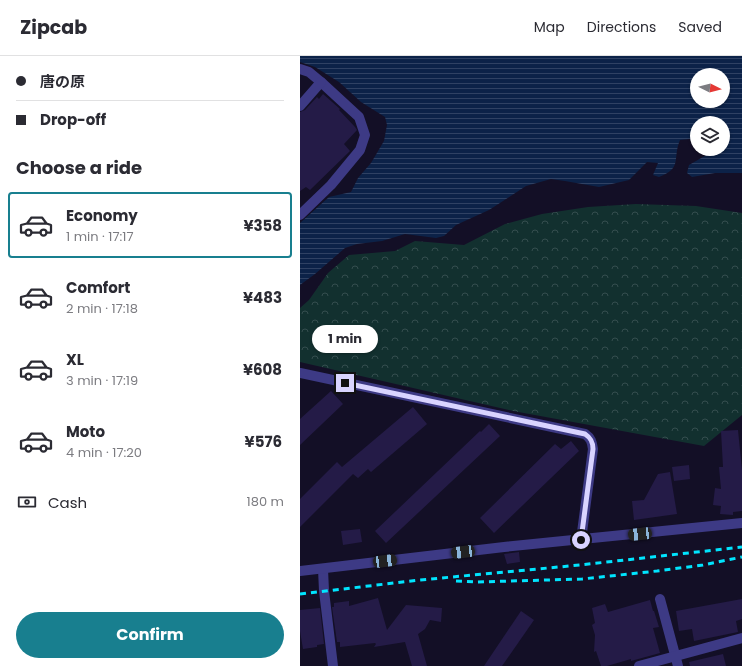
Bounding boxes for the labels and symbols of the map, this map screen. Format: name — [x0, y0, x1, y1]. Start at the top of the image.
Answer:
north arrow — [690, 68, 730, 108]
callout: 1 min — [312, 325, 378, 353]
route end — [336, 374, 354, 392]
car — [627, 527, 653, 541]
route start — [572, 531, 590, 549]
car — [450, 545, 476, 559]
car — [372, 554, 398, 568]

